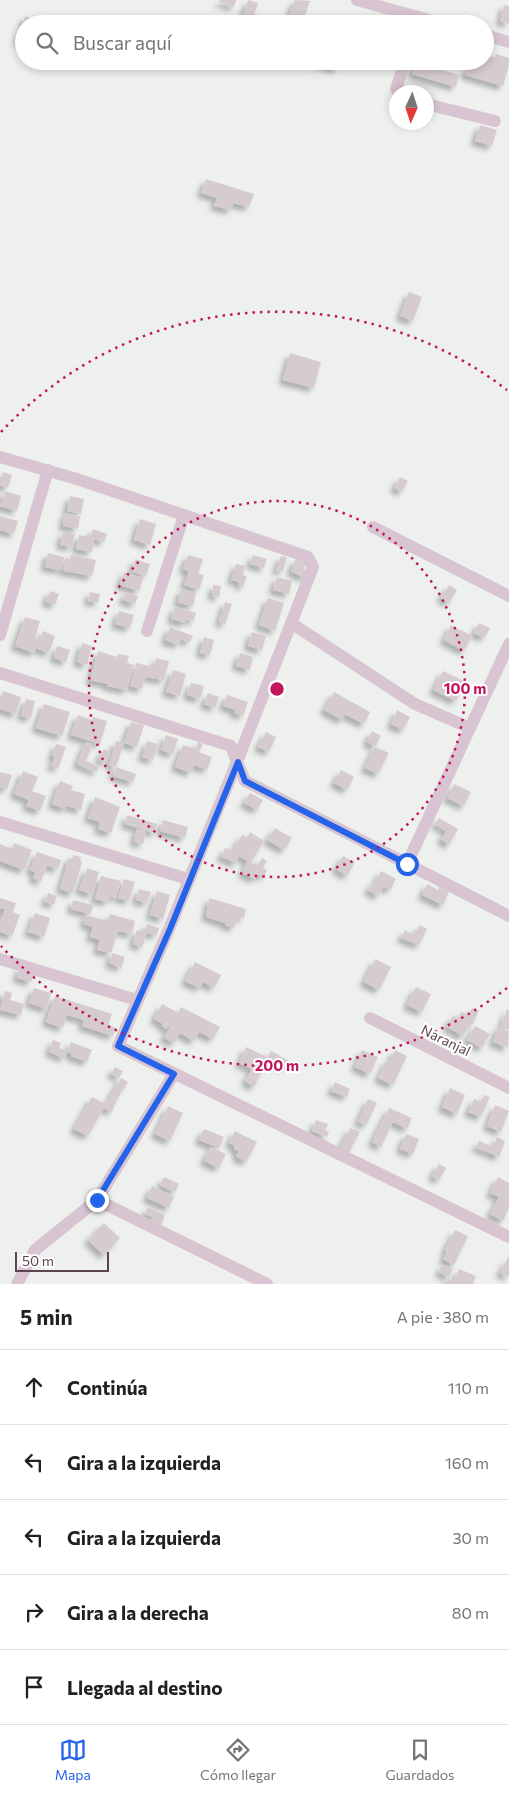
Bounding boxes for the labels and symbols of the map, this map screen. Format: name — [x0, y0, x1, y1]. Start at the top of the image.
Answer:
north arrow — [389, 85, 434, 130]
text: 100 m — [444, 679, 486, 697]
centre of rings — [268, 680, 286, 698]
route start — [396, 853, 419, 876]
street label: Naranjal — [418, 1021, 474, 1059]
text: 200 m — [255, 1056, 299, 1074]
route end — [86, 1189, 109, 1212]
scale bar — [15, 1249, 109, 1272]

